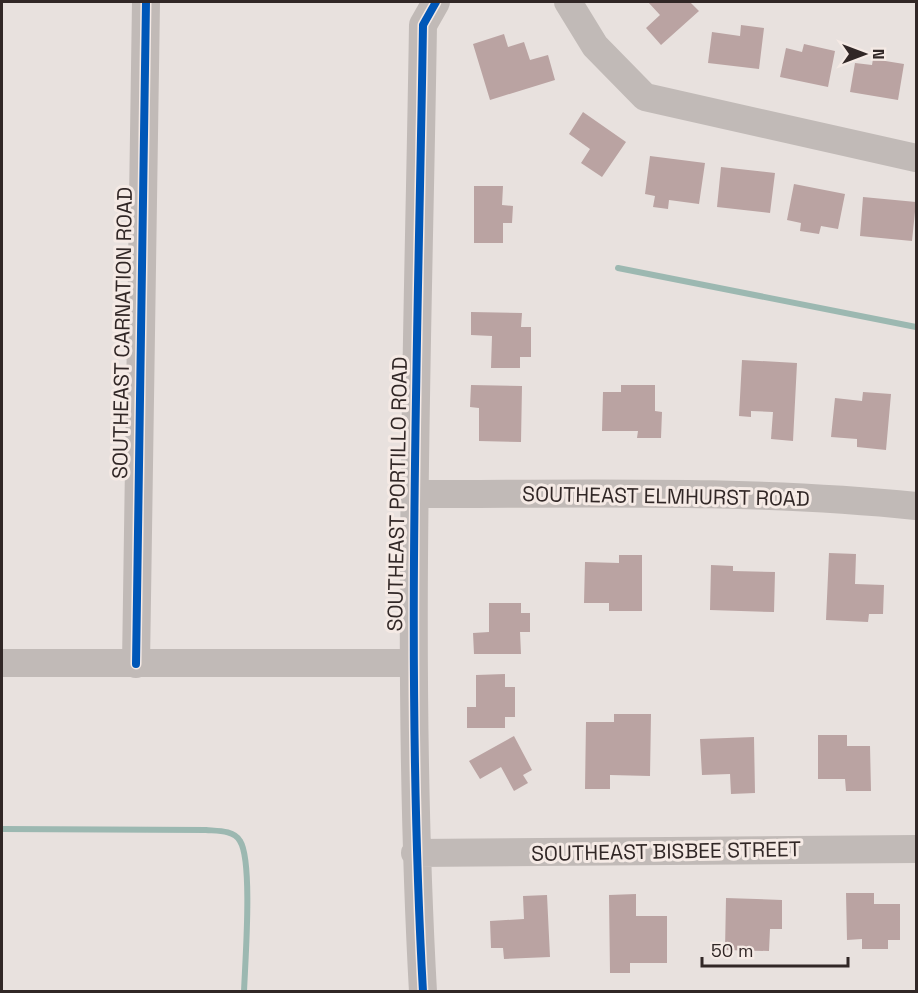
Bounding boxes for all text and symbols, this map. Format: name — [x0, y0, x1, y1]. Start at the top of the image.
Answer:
north arrow — [834, 24, 894, 84]
text: N — [868, 49, 889, 59]
street label: SOUTHEAST CARNATION ROAD — [106, 187, 138, 479]
street label: SOUTHEAST PORTILLO ROAD — [381, 356, 413, 632]
street label: SOUTHEAST ELMHURST ROAD — [522, 480, 810, 512]
street label: SOUTHEAST BISBEE STREET — [531, 835, 801, 867]
scale bar — [702, 930, 848, 968]
text: 50 m — [711, 939, 753, 962]

